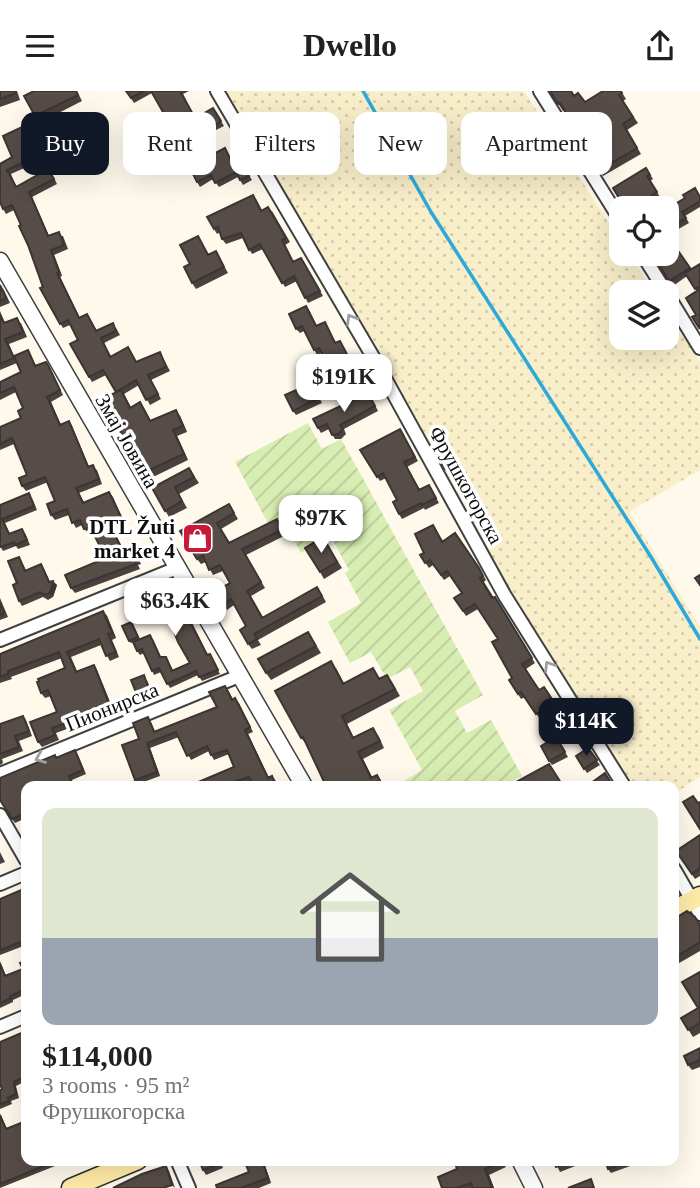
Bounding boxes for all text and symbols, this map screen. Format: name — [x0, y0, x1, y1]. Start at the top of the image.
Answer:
icon: menu — [21, 27, 59, 65]
text: Dwello — [303, 27, 397, 63]
icon: share — [641, 27, 679, 65]
chip: Buy — [21, 112, 109, 175]
chip: Rent — [123, 112, 216, 175]
chip: Filters — [230, 112, 340, 175]
chip: New — [354, 112, 447, 175]
chip: Apartment — [461, 112, 612, 175]
map controls — [609, 196, 679, 350]
button: locate — [609, 196, 679, 266]
button: layers — [609, 280, 679, 350]
one-way arrow — [346, 314, 359, 327]
pin: $191K — [295, 355, 393, 414]
text: $191K — [312, 364, 376, 389]
street label: Змај Јовина — [90, 390, 164, 493]
street label: Фрушкогорска — [424, 422, 509, 549]
pin: $97K — [280, 496, 362, 555]
text: $97K — [295, 505, 347, 530]
place label: DTL Žuti market 4 — [89, 515, 175, 563]
shop icon: DTL Žuti market 4 — [181, 522, 215, 556]
pin: $63.4K — [118, 579, 232, 638]
text: $63.4K — [140, 588, 210, 613]
one-way arrow — [545, 660, 558, 673]
street label: Пионирска — [62, 677, 163, 737]
pin: $114K — [537, 699, 635, 758]
text: $114K — [555, 708, 617, 733]
one-way arrow — [35, 749, 47, 763]
icon: home — [287, 854, 413, 980]
text: $114,000 — [42, 1039, 153, 1072]
text: 3 rooms · 95 m² — [42, 1073, 189, 1098]
text: Фрушкогорска — [42, 1099, 185, 1124]

